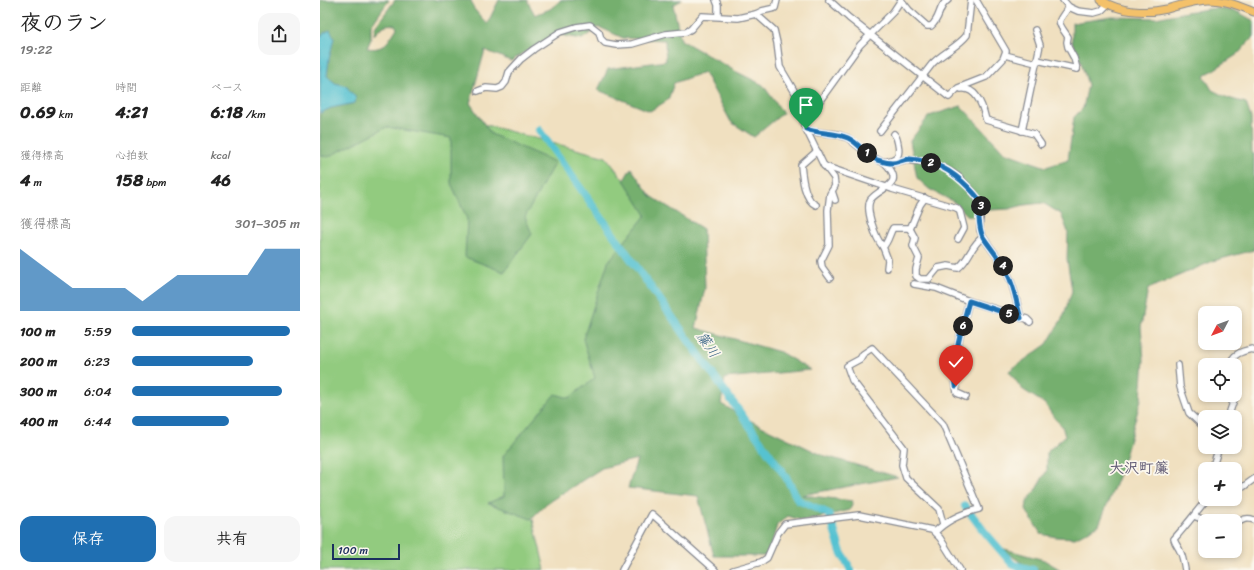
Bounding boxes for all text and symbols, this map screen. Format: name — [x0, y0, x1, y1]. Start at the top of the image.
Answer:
text: 夜のラン — [20, 3, 108, 42]
button: share — [258, 13, 300, 55]
text: 19:22 — [20, 38, 53, 61]
text: 距離 — [20, 78, 42, 97]
text: 時間 — [115, 78, 137, 97]
text: ペース — [211, 78, 243, 97]
pin — [789, 88, 823, 129]
icon: arrive — [795, 94, 817, 116]
text: 0.69 — [20, 97, 56, 127]
text: 4:21 — [115, 97, 148, 127]
text: 6:18 — [211, 97, 243, 127]
text: km — [56, 105, 73, 124]
text: /km — [243, 105, 266, 124]
pin: 1 — [857, 143, 877, 163]
text: 1 — [865, 143, 869, 162]
text: 獲得標高 — [20, 146, 64, 165]
text: 心拍数 — [115, 146, 148, 165]
text: kcal — [211, 146, 231, 165]
pin: 2 — [921, 153, 941, 173]
text: 2 — [928, 153, 934, 172]
text: 4 — [20, 165, 31, 195]
text: 158 — [115, 165, 143, 195]
text: 46 — [211, 165, 231, 195]
text: m — [31, 173, 42, 192]
text: bpm — [143, 173, 166, 192]
pin: 3 — [971, 196, 991, 216]
text: 3 — [978, 196, 984, 215]
text: 獲得標高 — [20, 212, 72, 235]
text: 301–305 m — [235, 212, 300, 235]
pin: 4 — [993, 256, 1013, 276]
text: 4 — [1000, 256, 1006, 275]
pin: 5 — [999, 304, 1019, 324]
text: 5 — [1006, 304, 1012, 323]
north arrow — [1198, 306, 1242, 350]
map controls — [1198, 306, 1242, 558]
pin: 6 — [953, 316, 973, 336]
text: 6 — [960, 316, 966, 335]
text: 100 m — [20, 320, 55, 343]
text: 5:59 — [84, 320, 112, 343]
water label: 簾川 — [690, 326, 726, 364]
pin — [939, 345, 973, 386]
text: 200 m — [20, 350, 57, 373]
text: 6:23 — [84, 350, 110, 373]
icon: check — [945, 351, 967, 373]
button: locate — [1198, 358, 1242, 402]
text: 300 m — [20, 380, 57, 403]
text: 6:04 — [84, 380, 112, 403]
text: 400 m — [20, 410, 58, 433]
text: 6:44 — [84, 410, 112, 433]
button: layers — [1198, 410, 1242, 454]
district label: 大沢町簾 — [1109, 455, 1169, 481]
button: + — [1198, 462, 1242, 506]
button: − — [1198, 514, 1242, 558]
button: 保存 — [20, 516, 156, 562]
button: 共有 — [164, 516, 300, 562]
text: 100 m — [338, 541, 368, 560]
scale bar — [332, 542, 400, 561]

